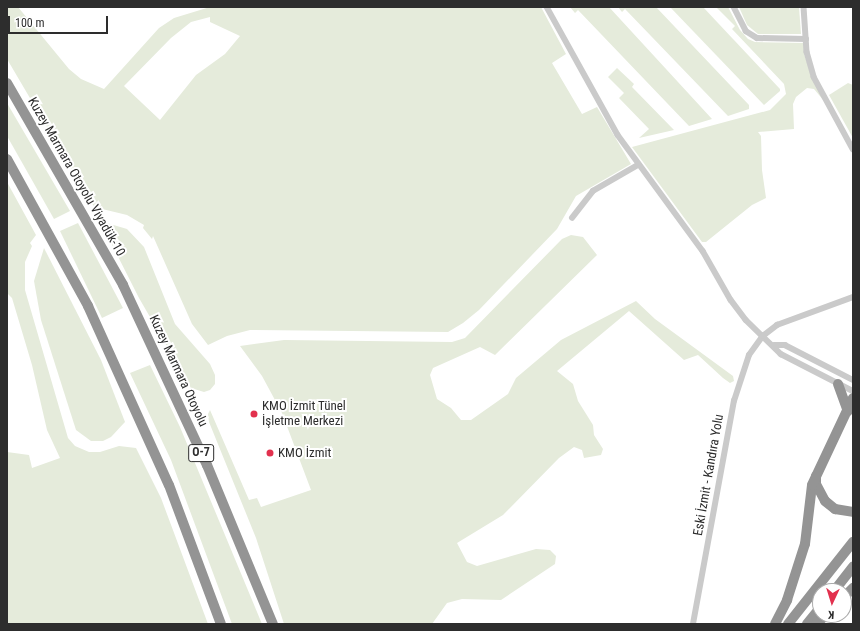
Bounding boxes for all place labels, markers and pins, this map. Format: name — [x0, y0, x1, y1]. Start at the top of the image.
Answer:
place label: KMO İzmit Tünel İşletme Merkezi — [262, 399, 346, 430]
marker: KMO İzmit Tünel İşletme Merkezi — [249, 409, 259, 419]
place label: KMO İzmit — [278, 445, 331, 461]
marker: KMO İzmit — [265, 448, 275, 458]

